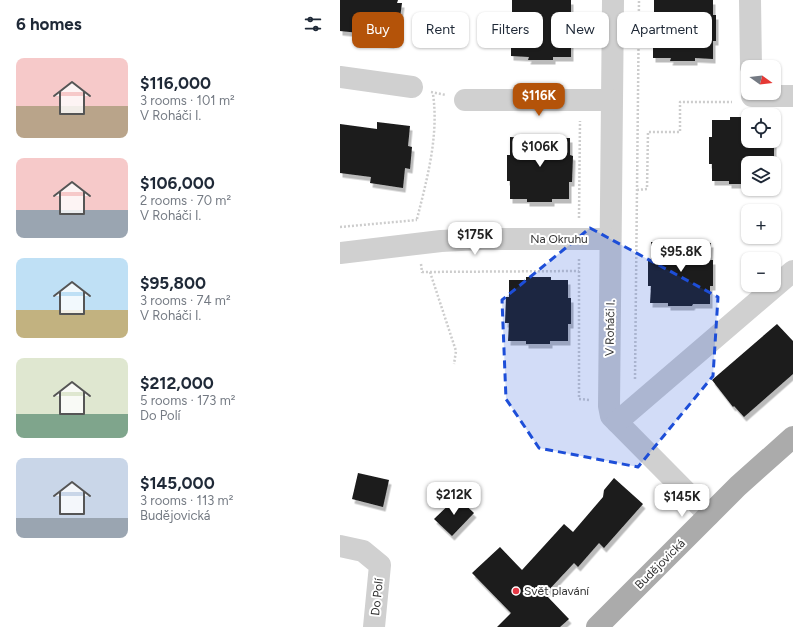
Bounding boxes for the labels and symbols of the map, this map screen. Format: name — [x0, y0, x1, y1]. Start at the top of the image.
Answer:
north arrow — [741, 60, 781, 100]
pin: $116K — [511, 83, 567, 117]
pin: $106K — [512, 134, 568, 168]
pin: $175K — [447, 222, 503, 256]
street label: Na Okruhu — [530, 232, 588, 246]
pin: $95.8K — [648, 239, 714, 273]
street label: V Roháči I. — [603, 300, 617, 356]
pin: $212K — [426, 482, 482, 516]
pin: $145K — [654, 484, 710, 518]
street label: Budějovická — [632, 536, 688, 592]
street label: Do Polí — [368, 576, 386, 616]
place label: Svět plavání — [524, 584, 590, 598]
marker: Svět plavání — [511, 586, 521, 596]

